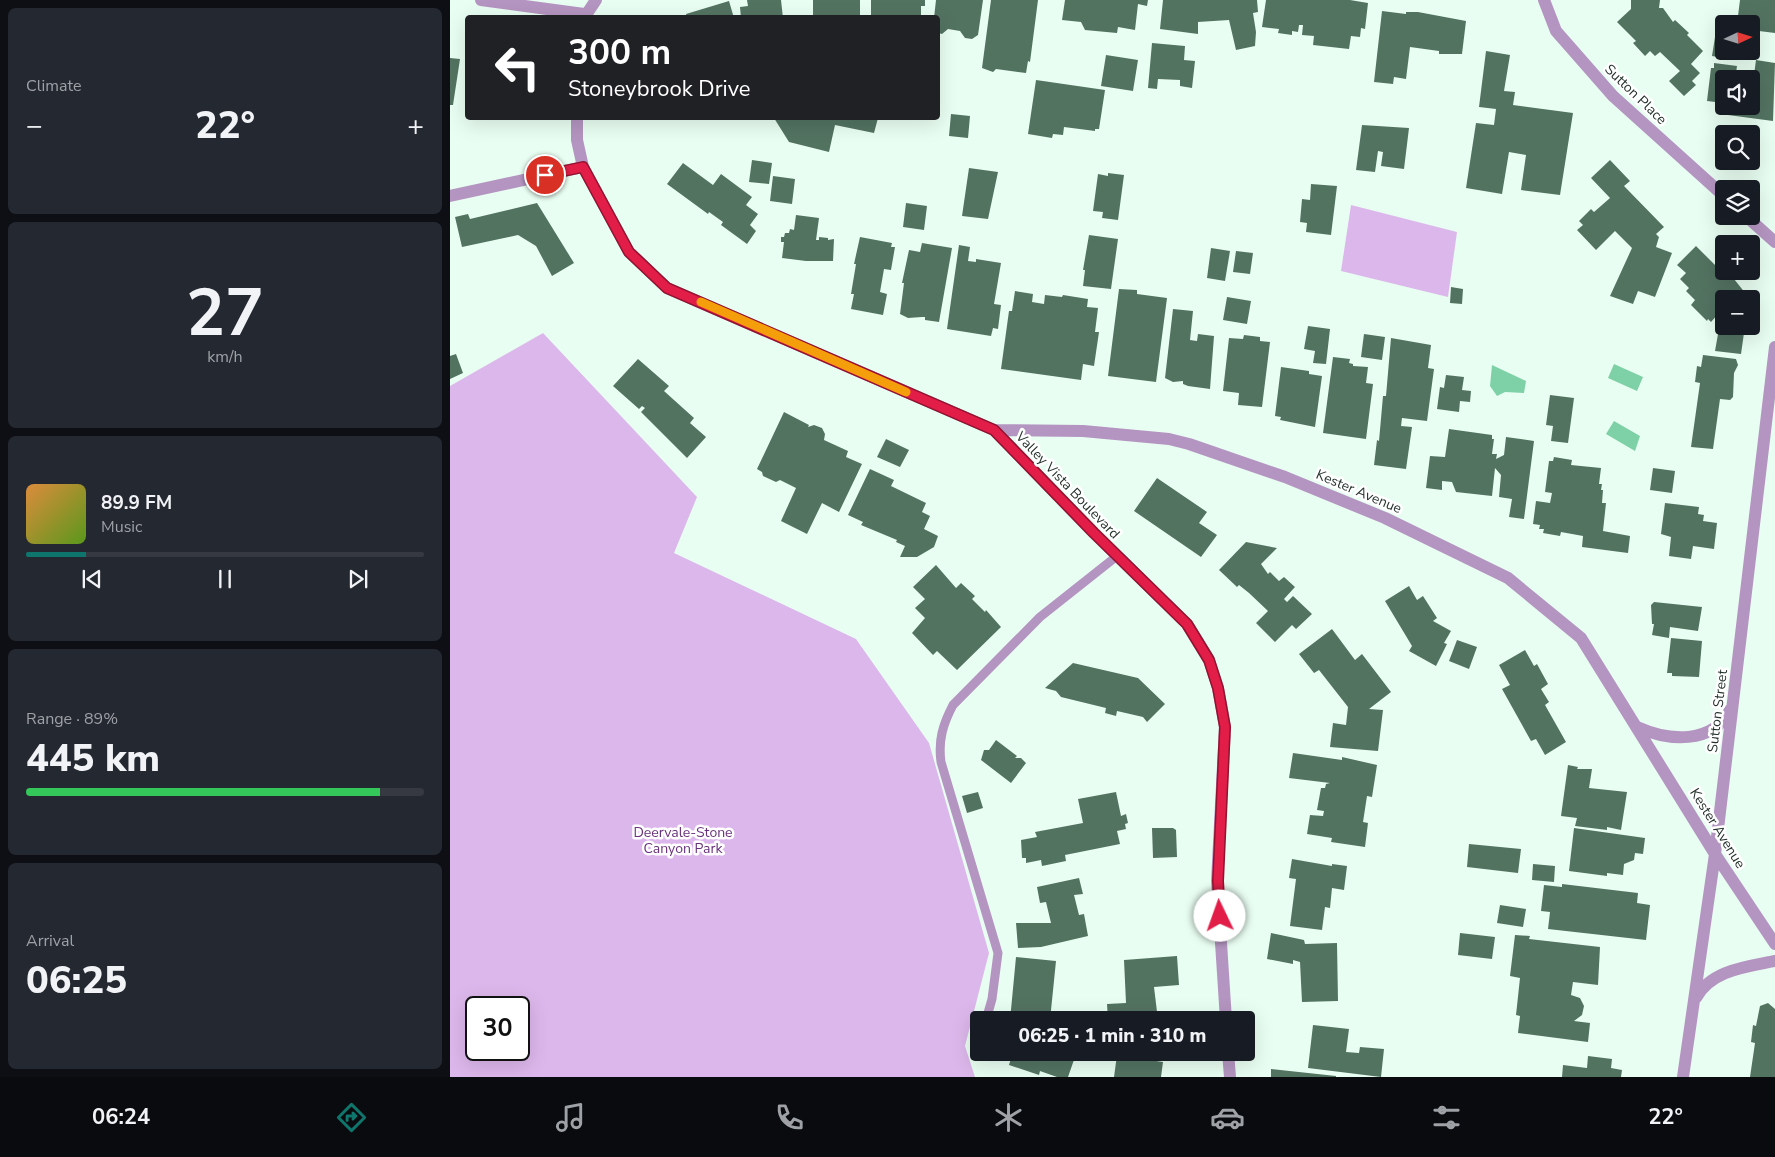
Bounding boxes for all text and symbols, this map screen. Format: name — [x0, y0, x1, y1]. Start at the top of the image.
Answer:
north arrow — [1715, 15, 1760, 60]
map controls — [1715, 15, 1760, 335]
text: 300 m — [568, 29, 671, 76]
icon: left — [485, 35, 550, 100]
street label: Sutton Place — [1600, 60, 1671, 129]
button: sound — [1715, 70, 1760, 115]
text: Stoneybrook Drive — [568, 74, 751, 104]
text: Climate — [26, 75, 81, 97]
text: 22° — [195, 100, 255, 151]
text: − — [26, 107, 43, 145]
text: + — [407, 107, 424, 145]
button: search — [1715, 125, 1760, 170]
pin — [524, 154, 566, 196]
icon: arrive — [531, 161, 559, 189]
button: layers — [1715, 180, 1760, 225]
button: + — [1715, 235, 1760, 280]
text: 27 — [186, 269, 264, 358]
button: − — [1715, 290, 1760, 335]
text: km/h — [207, 346, 243, 368]
street label: Valley Vista Boulevard — [1011, 427, 1124, 543]
street label: Kester Avenue — [1313, 465, 1405, 518]
text: 89.9 FM — [101, 490, 172, 516]
text: Music — [101, 516, 142, 538]
icon: previous — [78, 565, 106, 593]
icon: pause — [211, 565, 239, 593]
icon: next — [344, 565, 372, 593]
street label: Sutton Street — [1703, 668, 1732, 754]
text: Range · 89% — [26, 708, 118, 730]
text: 445 km — [26, 733, 160, 784]
street label: Kester Avenue — [1685, 785, 1750, 872]
park label: Deervale-Stone Canyon Park — [633, 823, 733, 858]
position arrow — [1193, 889, 1245, 941]
text: Arrival — [26, 930, 74, 952]
text: 06:25 — [26, 955, 127, 1006]
speed limit sign: 30 — [465, 996, 530, 1061]
text: 06:25 · 1 min · 310 m — [1019, 1023, 1206, 1049]
icon: directions — [334, 1100, 369, 1135]
icon: music — [553, 1100, 588, 1135]
icon: phone — [772, 1100, 807, 1135]
icon: climate — [991, 1100, 1026, 1135]
icon: car — [1210, 1100, 1245, 1135]
icon: filters — [1429, 1100, 1464, 1135]
text: 06:24 — [92, 1102, 150, 1132]
text: 22° — [1648, 1102, 1683, 1132]

